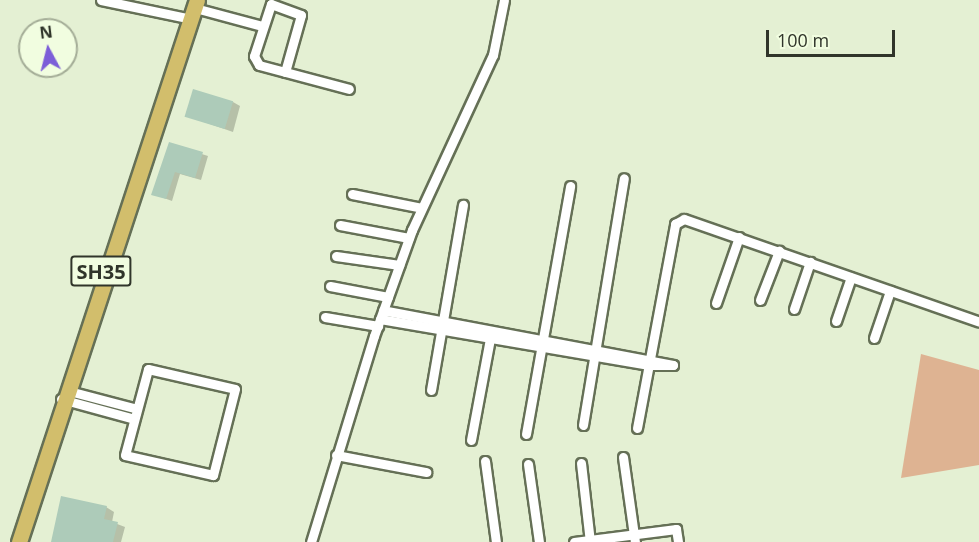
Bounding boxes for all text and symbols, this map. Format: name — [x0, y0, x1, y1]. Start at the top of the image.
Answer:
north arrow — [18, 18, 78, 78]
scale bar — [769, 18, 898, 56]
text: N — [38, 20, 54, 44]
text: 100 m — [777, 28, 829, 52]
road number: SH35 — [70, 254, 132, 288]

